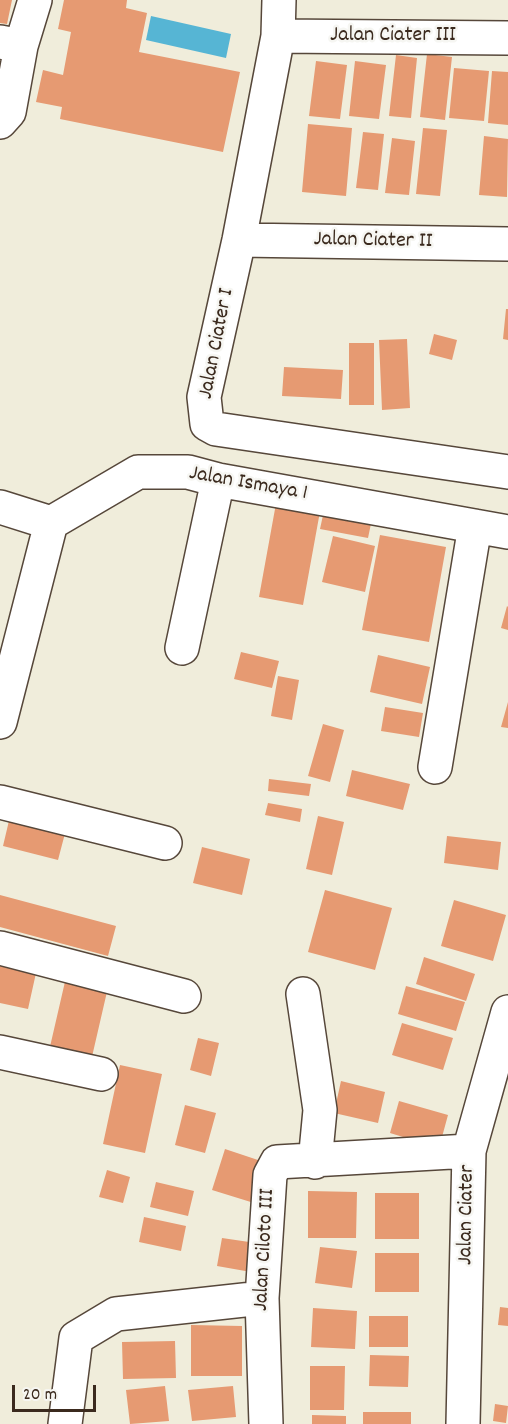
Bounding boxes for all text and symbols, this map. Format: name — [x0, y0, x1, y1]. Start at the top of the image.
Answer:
street label: Jalan Ciater III — [330, 24, 456, 50]
street label: Jalan Ciater II — [313, 228, 433, 256]
street label: Jalan Ciater I — [194, 286, 242, 402]
street label: Jalan Ismaya 1 — [187, 462, 309, 508]
street label: Jalan Ciater — [454, 1165, 482, 1265]
street label: Jalan Ciloto III — [250, 1188, 282, 1312]
scale bar — [15, 1373, 99, 1411]
text: 20 m — [23, 1383, 57, 1408]

